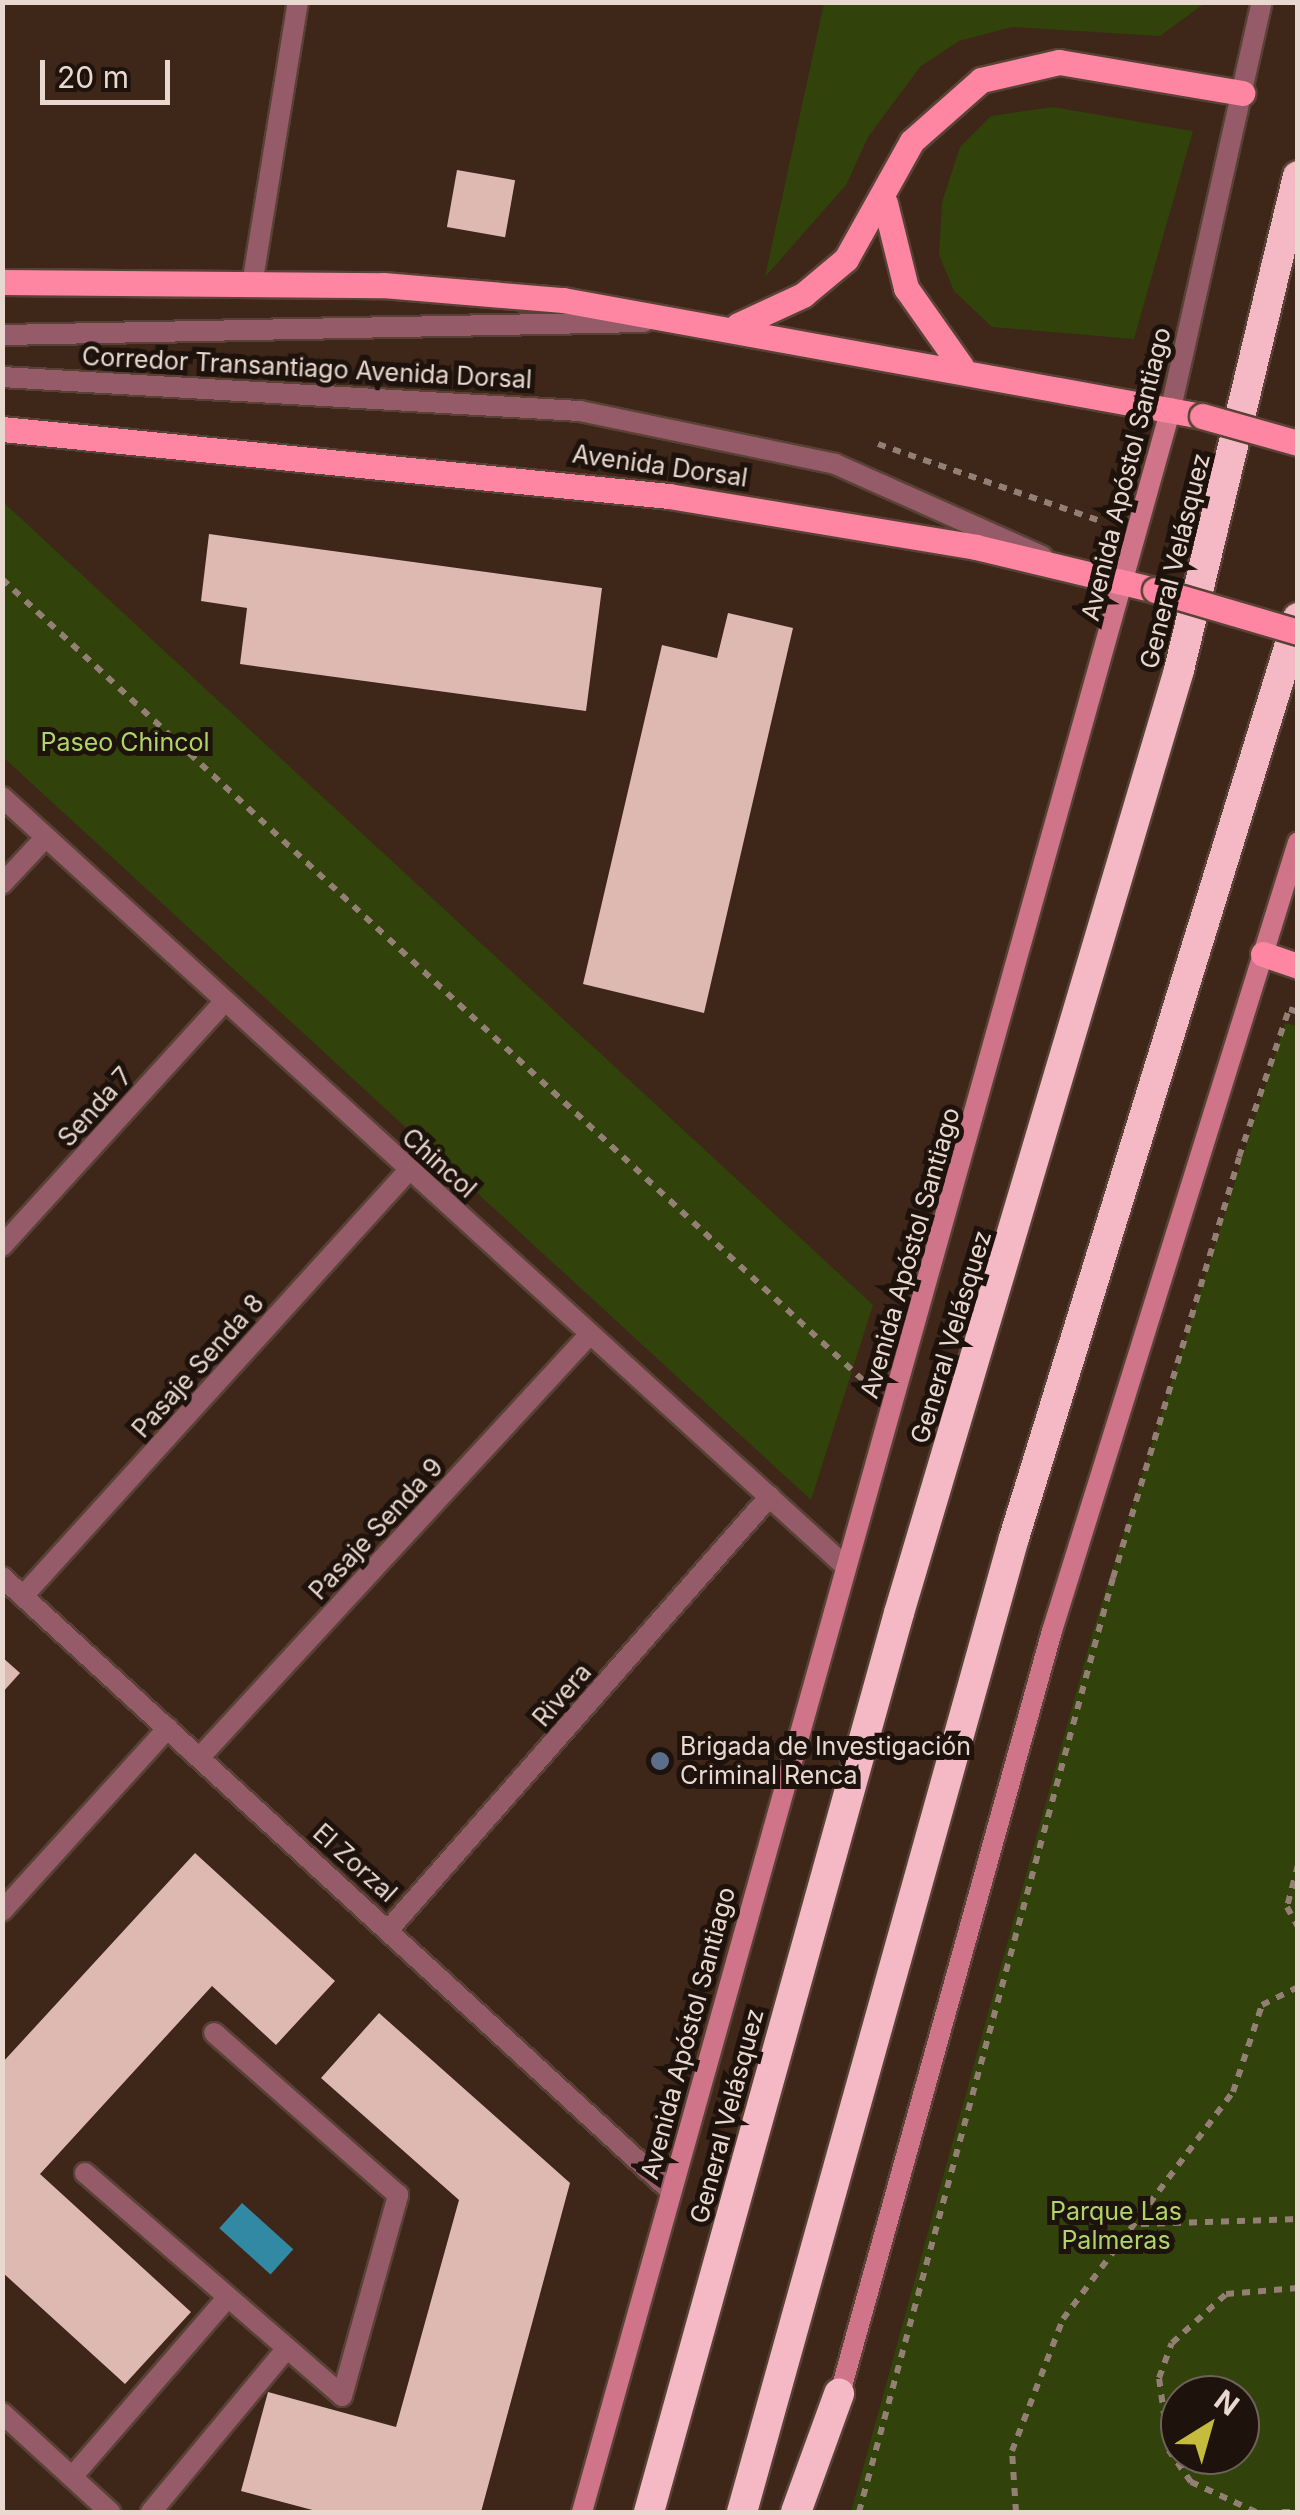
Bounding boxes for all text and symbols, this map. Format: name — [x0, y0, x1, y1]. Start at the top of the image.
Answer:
scale bar — [45, 40, 175, 102]
text: 20 m — [57, 59, 129, 95]
street label: Avenida Apóstol Santiago — [1075, 324, 1177, 624]
street label: Corredor Transantiago Avenida Dorsal — [81, 341, 533, 395]
street label: Avenida Dorsal — [570, 439, 750, 493]
street label: General Velásquez — [1134, 450, 1216, 672]
park label: Paseo Chincol — [41, 727, 209, 757]
street label: Senda 7 — [52, 1061, 138, 1153]
street label: Avenida Apóstol Santiago — [854, 1104, 966, 1402]
street label: Chincol — [396, 1122, 482, 1204]
street label: General Velásquez — [904, 1227, 998, 1447]
street label: Pasaje Senda 8 — [126, 1288, 270, 1444]
street label: Pasaje Senda 9 — [303, 1452, 449, 1606]
street label: Rivera — [526, 1657, 598, 1733]
place label: Brigada de Investigación Criminal Renca — [680, 1732, 971, 1791]
marker: Brigada de Investigación Criminal Renca — [649, 1750, 671, 1772]
street label: El Zorzal — [307, 1818, 403, 1908]
street label: Avenida Apóstol Santiago — [635, 1884, 741, 2182]
street label: General Velásquez — [684, 2005, 770, 2227]
park label: Parque Las Palmeras — [1050, 2197, 1182, 2256]
north arrow — [1160, 2375, 1260, 2475]
text: N — [1208, 2383, 1246, 2423]

